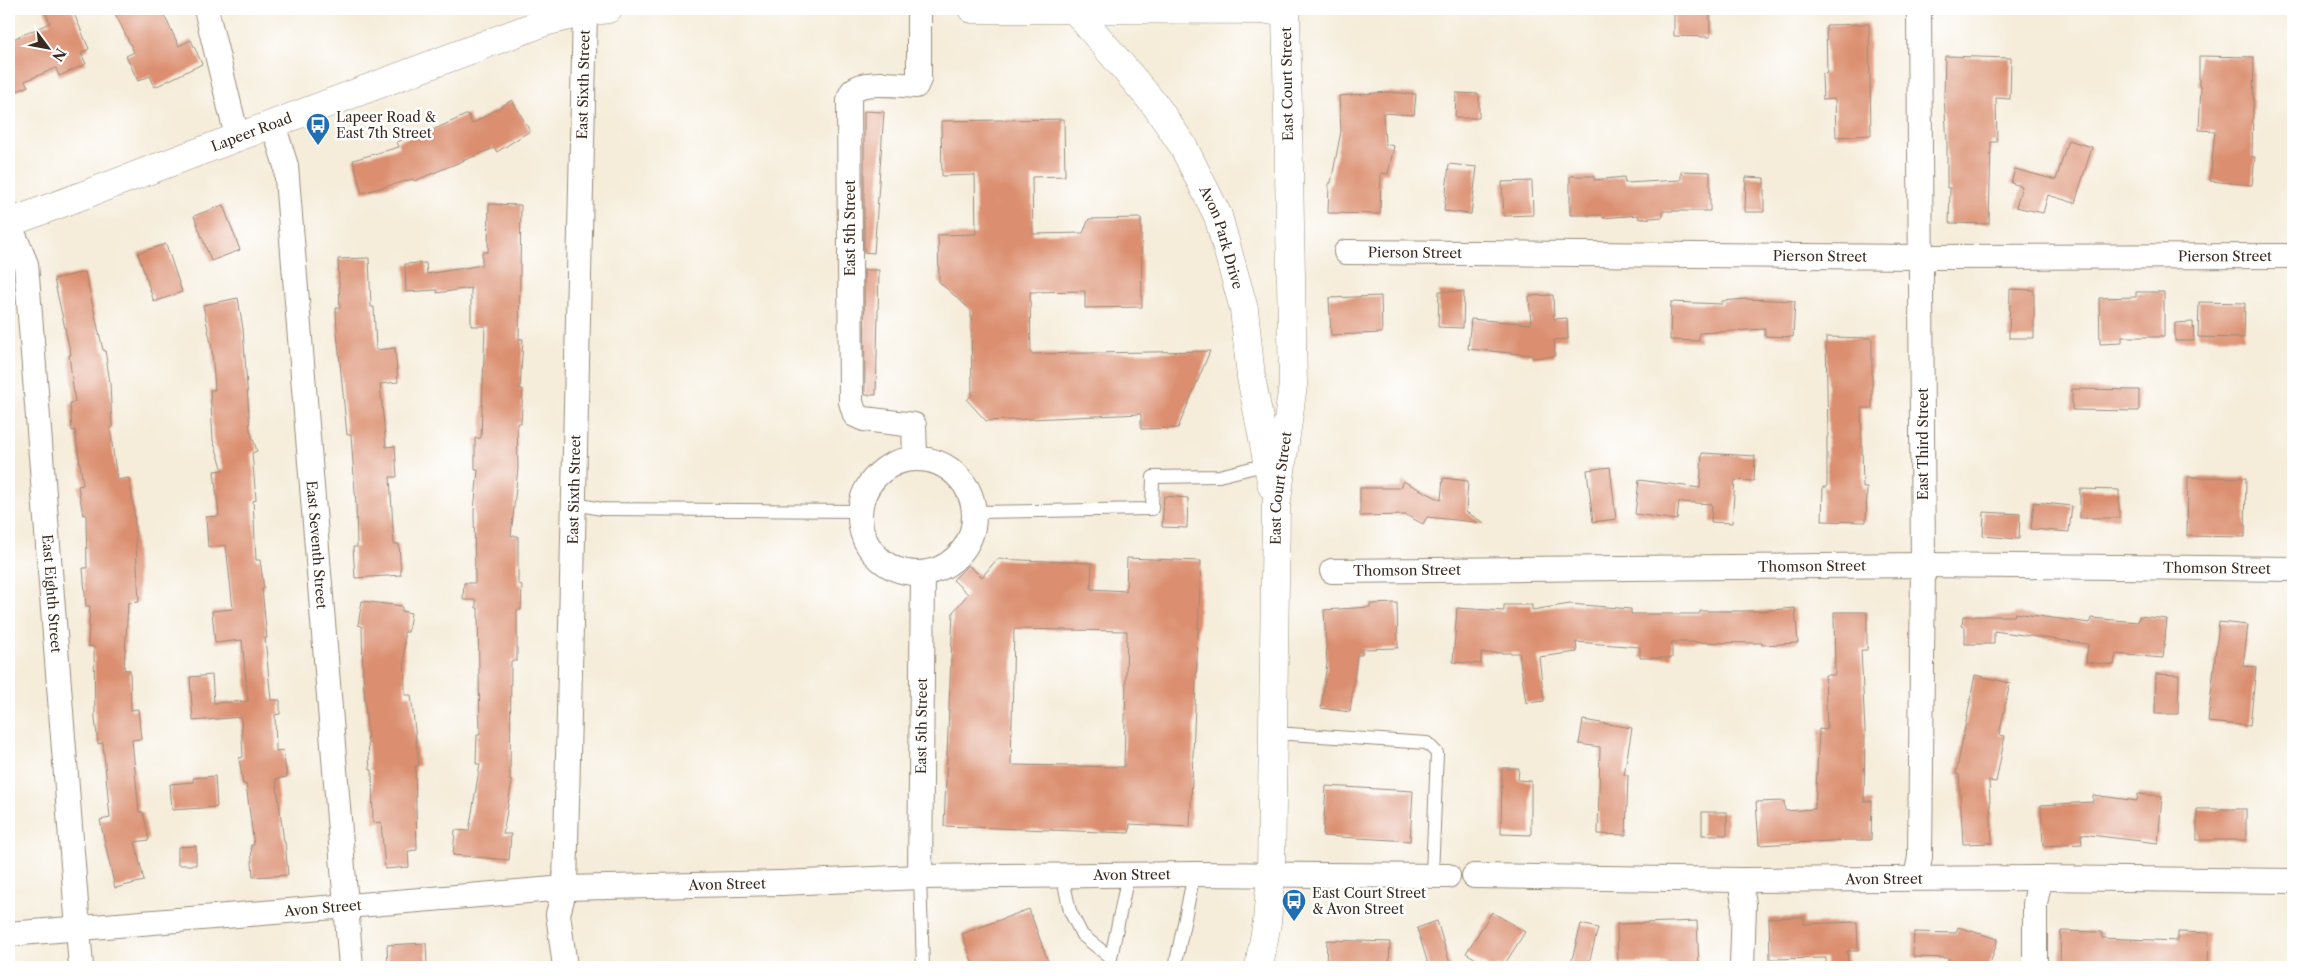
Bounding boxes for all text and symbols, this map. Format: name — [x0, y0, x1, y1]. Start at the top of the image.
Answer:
north arrow — [22, 22, 72, 72]
street label: East Court Street — [1277, 27, 1297, 141]
street label: East Sixth Street — [573, 29, 594, 140]
text: N — [48, 45, 70, 65]
place label: Lapeer Road & East 7th Street — [336, 108, 437, 142]
street label: Lapeer Road — [209, 109, 295, 155]
bus stop icon: Lapeer Road & East 7th Street — [305, 112, 331, 146]
street label: East 5th Street — [841, 180, 859, 276]
street label: Avon Park Drive — [1195, 182, 1247, 291]
street label: Pierson Street — [1368, 243, 1462, 262]
street label: Pierson Street — [1773, 247, 1867, 266]
street label: Pierson Street — [2178, 247, 2272, 265]
street label: East Third Street — [1914, 388, 1932, 500]
street label: East Court Street — [1266, 430, 1295, 545]
street label: East Sixth Street — [564, 434, 584, 545]
street label: East Seventh Street — [303, 480, 331, 610]
street label: East Eighth Street — [38, 534, 65, 654]
street label: Thomson Street — [1758, 557, 1866, 576]
street label: Thomson Street — [2163, 559, 2271, 578]
street label: Thomson Street — [1353, 561, 1461, 580]
street label: East 5th Street — [912, 678, 931, 774]
street label: Avon Street — [1092, 865, 1171, 884]
street label: Avon Street — [1844, 870, 1923, 888]
street label: Avon Street — [687, 874, 766, 894]
place label: East Court Street & Avon Street — [1312, 884, 1426, 918]
bus stop icon: East Court Street & Avon Street — [1281, 888, 1307, 922]
street label: Avon Street — [283, 896, 362, 920]

